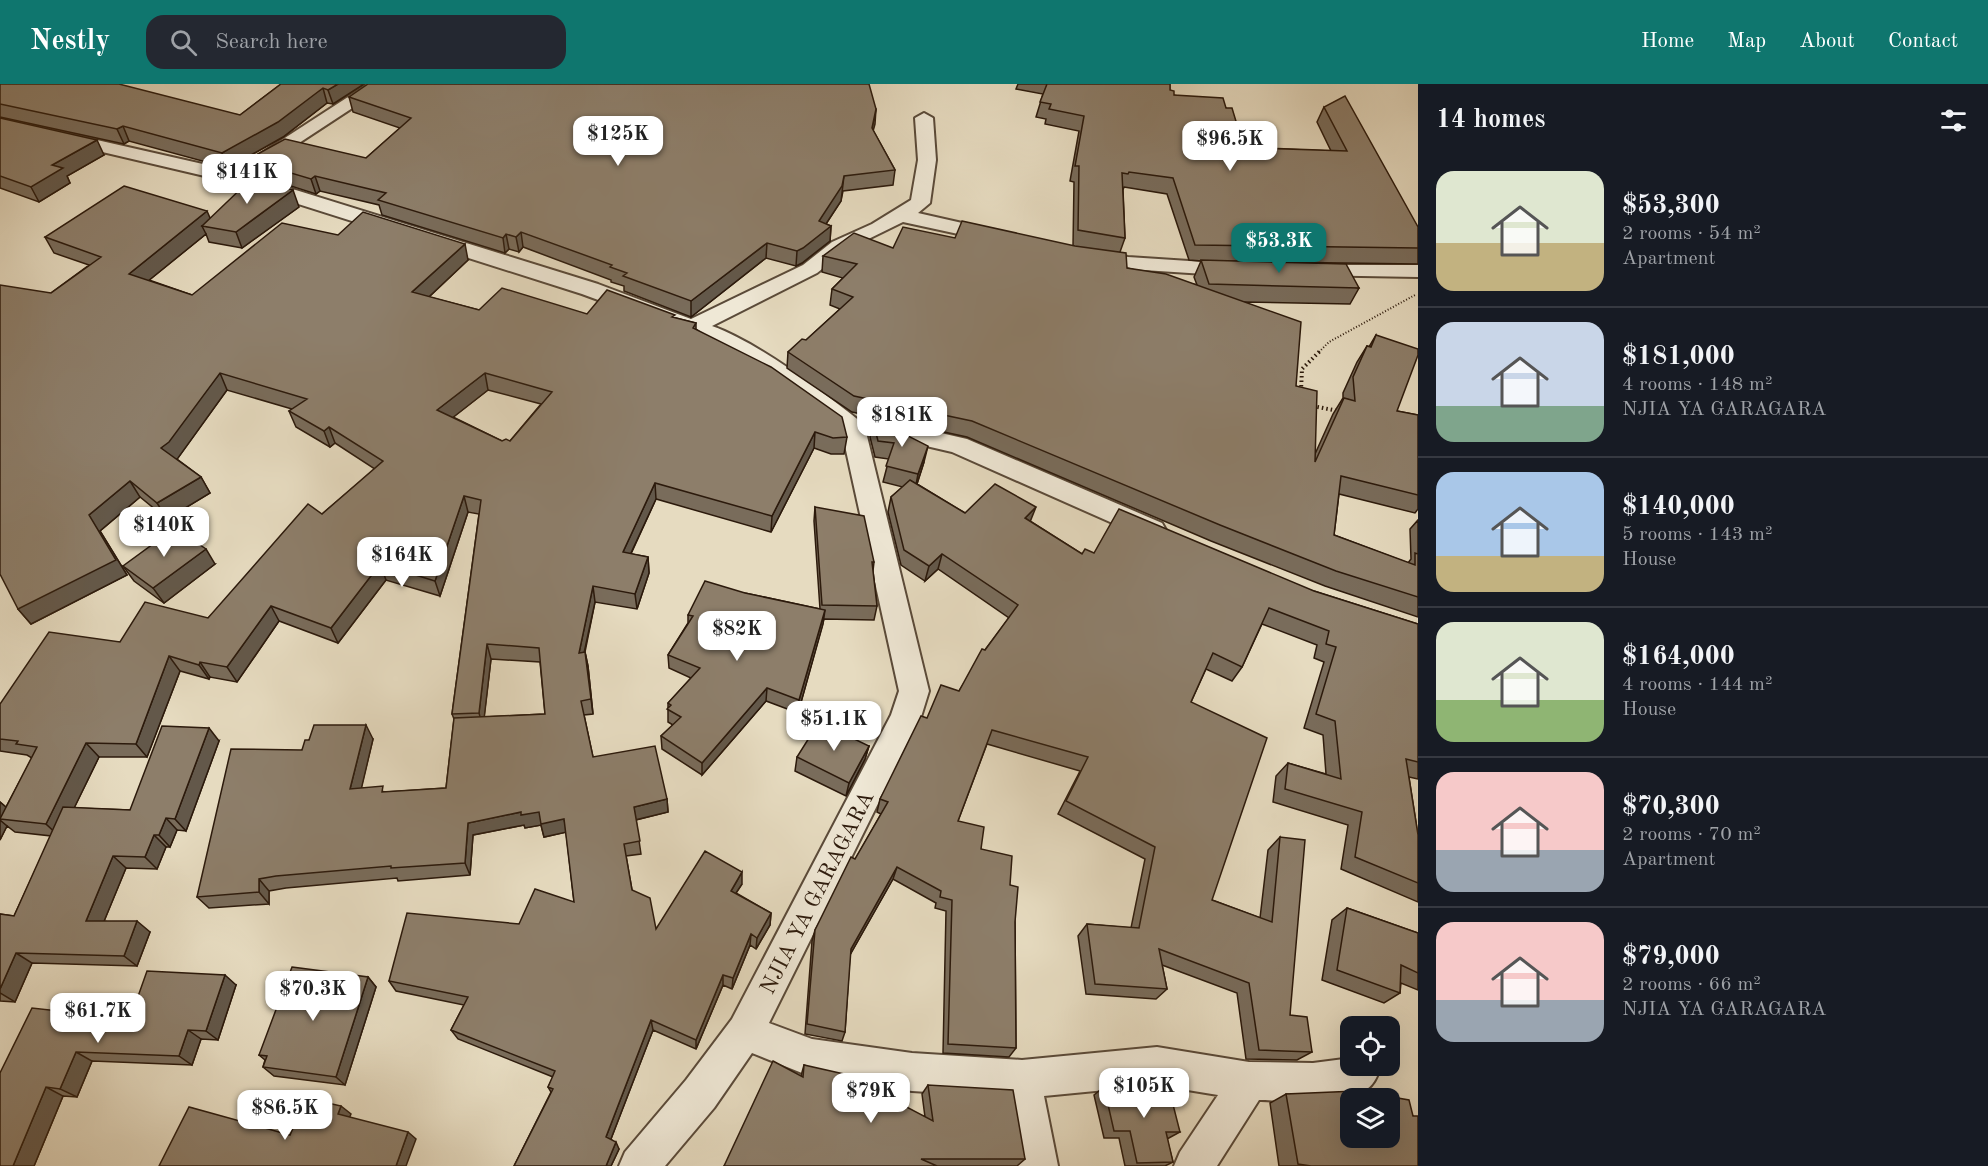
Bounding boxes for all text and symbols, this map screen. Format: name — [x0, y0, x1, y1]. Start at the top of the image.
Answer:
search box — [146, 15, 566, 69]
icon: search — [167, 26, 200, 59]
text: Nestly — [30, 28, 110, 56]
text: Search here — [215, 31, 328, 53]
text: Home — [1641, 31, 1694, 52]
text: Map — [1727, 31, 1766, 52]
text: About — [1799, 31, 1855, 52]
text: Contact — [1888, 31, 1958, 52]
icon: filters — [1937, 104, 1970, 137]
text: 14 homes — [1436, 107, 1545, 133]
pin: $125K — [576, 116, 660, 167]
pin: $96.5K — [1181, 121, 1279, 172]
text: $125K — [587, 125, 649, 145]
text: $96.5K — [1196, 130, 1264, 150]
pin: $141K — [205, 154, 289, 205]
text: $141K — [216, 163, 278, 183]
text: $53,300 — [1622, 193, 1720, 219]
icon: home — [1484, 195, 1556, 267]
pin: $53.3K — [1230, 223, 1328, 274]
text: 2 rooms · 54 m² — [1622, 224, 1761, 244]
text: $53.3K — [1245, 232, 1313, 252]
text: Apartment — [1622, 249, 1716, 269]
text: $181,000 — [1622, 344, 1735, 370]
icon: home — [1484, 346, 1556, 418]
text: 4 rooms · 148 m² — [1622, 375, 1772, 395]
pin: $181K — [860, 397, 944, 448]
text: NJIA YA GARAGARA — [1622, 400, 1826, 420]
text: $181K — [871, 406, 933, 426]
text: $140,000 — [1622, 494, 1735, 520]
icon: home — [1484, 496, 1556, 568]
pin: $140K — [122, 507, 206, 558]
text: $140K — [133, 516, 195, 536]
text: 5 rooms · 143 m² — [1622, 525, 1772, 545]
pin: $164K — [360, 537, 444, 588]
text: $164K — [371, 546, 433, 566]
text: House — [1622, 550, 1676, 570]
pin: $82K — [701, 611, 773, 662]
text: $82K — [712, 620, 762, 640]
text: $164,000 — [1622, 644, 1735, 670]
icon: home — [1484, 646, 1556, 718]
text: 4 rooms · 144 m² — [1622, 675, 1772, 695]
text: House — [1622, 700, 1676, 720]
pin: $51.1K — [785, 701, 883, 752]
text: $51.1K — [800, 710, 868, 730]
street label: NJIA YA GARAGARA — [757, 788, 879, 998]
text: $70,300 — [1622, 794, 1720, 820]
icon: home — [1484, 796, 1556, 868]
text: 2 rooms · 70 m² — [1622, 825, 1761, 845]
text: Apartment — [1622, 850, 1716, 870]
text: $79,000 — [1622, 944, 1720, 970]
icon: home — [1484, 946, 1556, 1018]
pin: $70.3K — [264, 971, 362, 1022]
text: 2 rooms · 66 m² — [1622, 975, 1761, 995]
text: $70.3K — [279, 980, 347, 1000]
pin: $61.7K — [49, 993, 147, 1044]
text: NJIA YA GARAGARA — [1622, 1000, 1826, 1020]
text: $61.7K — [64, 1002, 132, 1022]
map controls — [1340, 1016, 1400, 1148]
button: locate — [1340, 1016, 1400, 1076]
pin: $105K — [1102, 1068, 1186, 1119]
pin: $79K — [835, 1073, 907, 1124]
text: $105K — [1113, 1077, 1175, 1097]
text: $79K — [846, 1082, 896, 1102]
button: layers — [1340, 1088, 1400, 1148]
pin: $86.5K — [236, 1090, 334, 1141]
text: $86.5K — [251, 1099, 319, 1119]

